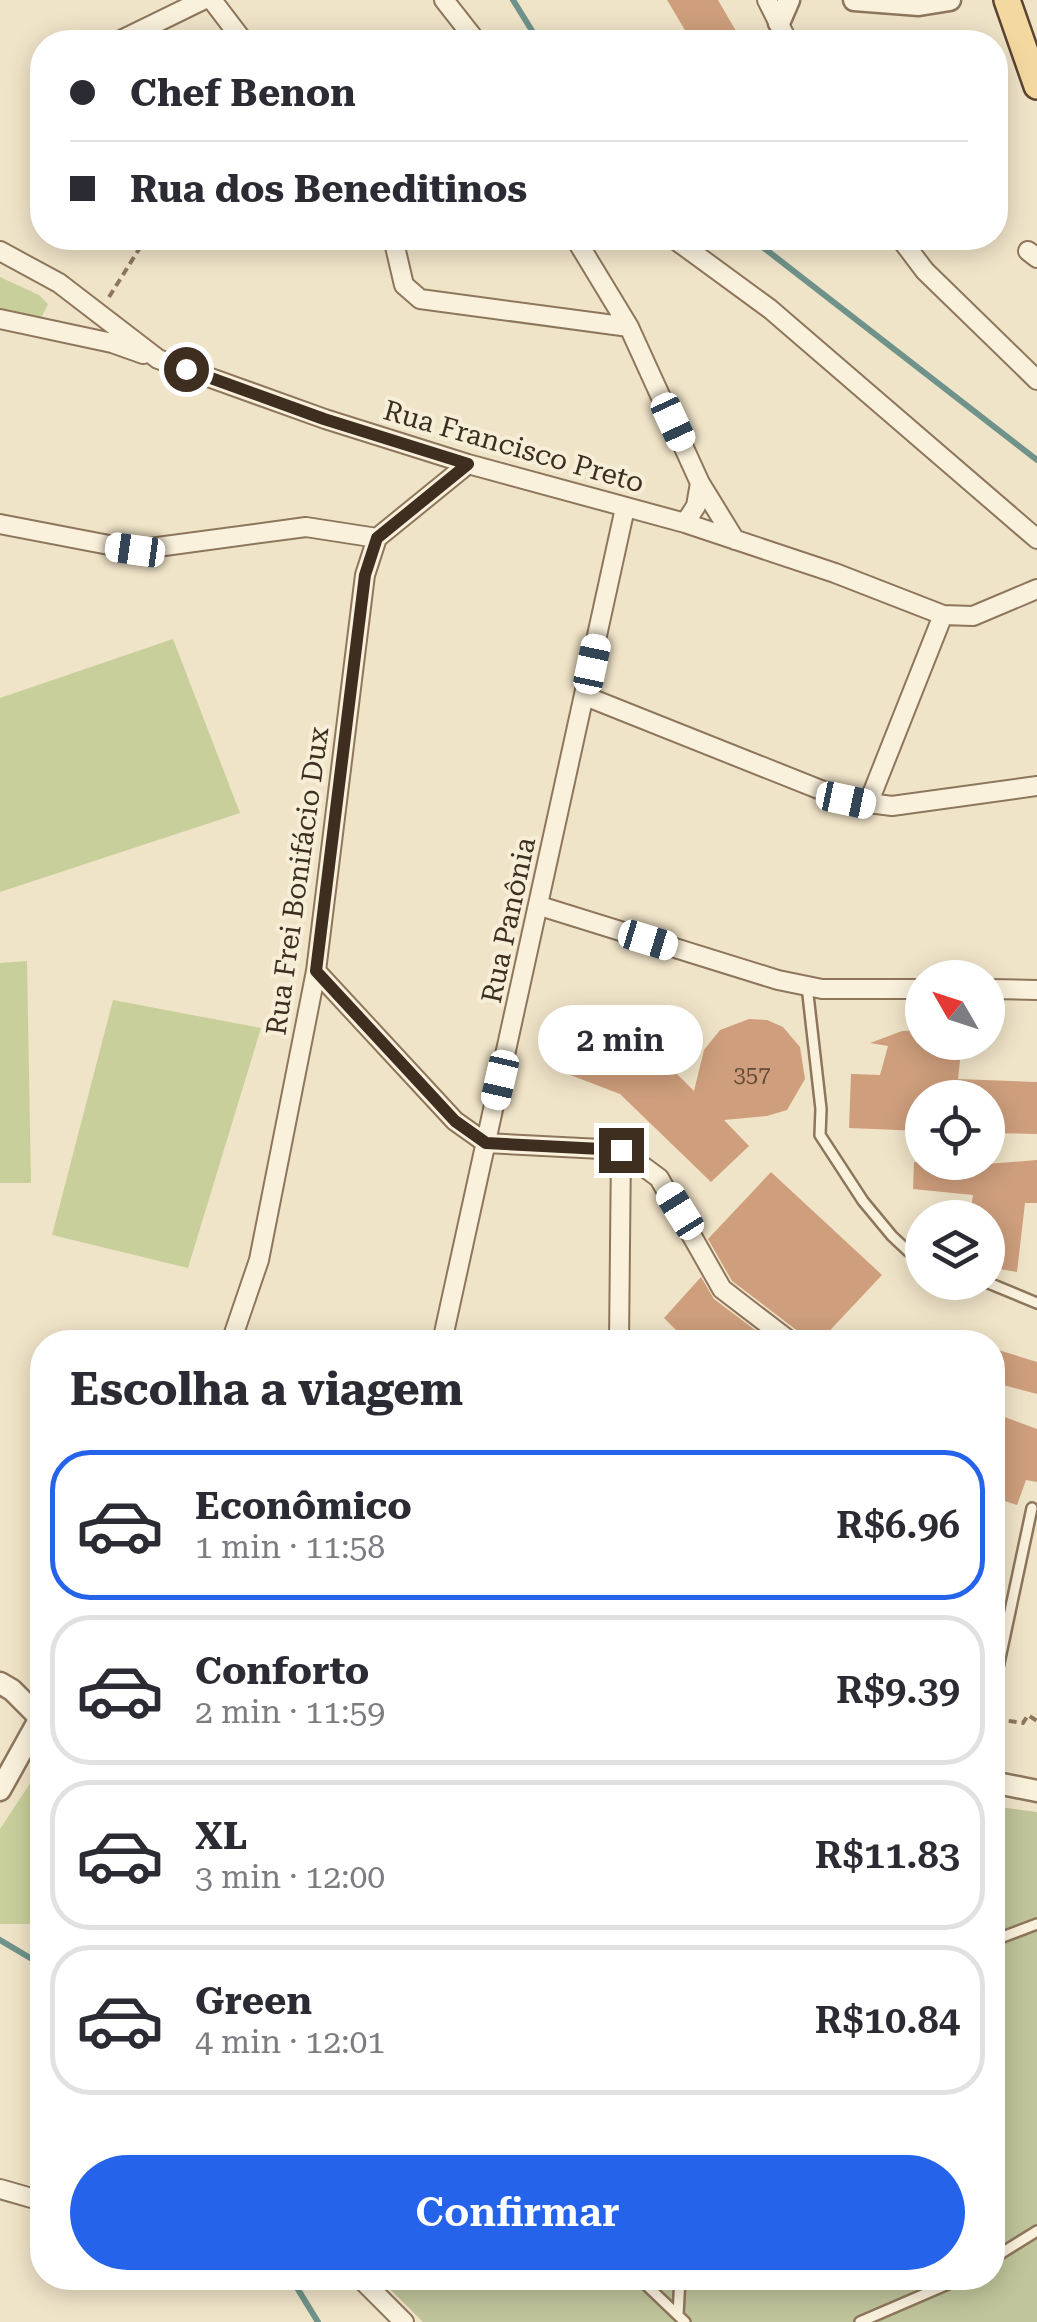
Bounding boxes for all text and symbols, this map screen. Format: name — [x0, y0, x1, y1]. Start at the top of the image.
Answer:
text: Chef Benon — [130, 71, 356, 115]
text: Rua dos Beneditinos — [130, 167, 527, 211]
route start — [164, 347, 209, 392]
car — [647, 388, 699, 456]
street label: Rua Francisco Preto — [380, 393, 648, 499]
car — [103, 531, 167, 569]
car — [571, 632, 613, 696]
street label: Rua Frei Bonifácio Dux — [260, 725, 335, 1037]
car — [814, 779, 878, 821]
street label: Rua Panônia — [475, 834, 542, 1006]
car — [615, 917, 681, 963]
north arrow — [905, 960, 1005, 1060]
map controls — [905, 960, 1005, 1300]
callout: 2 min — [538, 1005, 704, 1075]
text: 2 min — [576, 1021, 665, 1059]
car — [479, 1047, 521, 1113]
house number: 357 — [734, 1062, 770, 1087]
button: locate — [905, 1080, 1005, 1180]
route end — [599, 1128, 644, 1173]
car — [651, 1178, 709, 1244]
button: layers — [905, 1200, 1005, 1300]
text: Escolha a viagem — [70, 1363, 463, 1416]
icon: car — [75, 1480, 165, 1570]
text: Econômico — [195, 1484, 412, 1528]
text: R$6.96 — [836, 1503, 960, 1547]
text: 1 min · 11:58 — [195, 1528, 385, 1566]
icon: car — [75, 1645, 165, 1735]
text: Conforto — [195, 1649, 369, 1693]
text: R$9.39 — [836, 1668, 960, 1712]
text: 2 min · 11:59 — [195, 1693, 385, 1731]
icon: car — [75, 1810, 165, 1900]
text: XL — [195, 1814, 247, 1858]
text: R$11.83 — [815, 1833, 960, 1877]
text: 3 min · 12:00 — [195, 1858, 385, 1896]
icon: car — [75, 1975, 165, 2065]
text: Green — [195, 1979, 312, 2023]
text: R$10.84 — [815, 1998, 960, 2042]
text: 4 min · 12:01 — [195, 2023, 385, 2061]
button: Confirmar — [70, 2155, 965, 2270]

